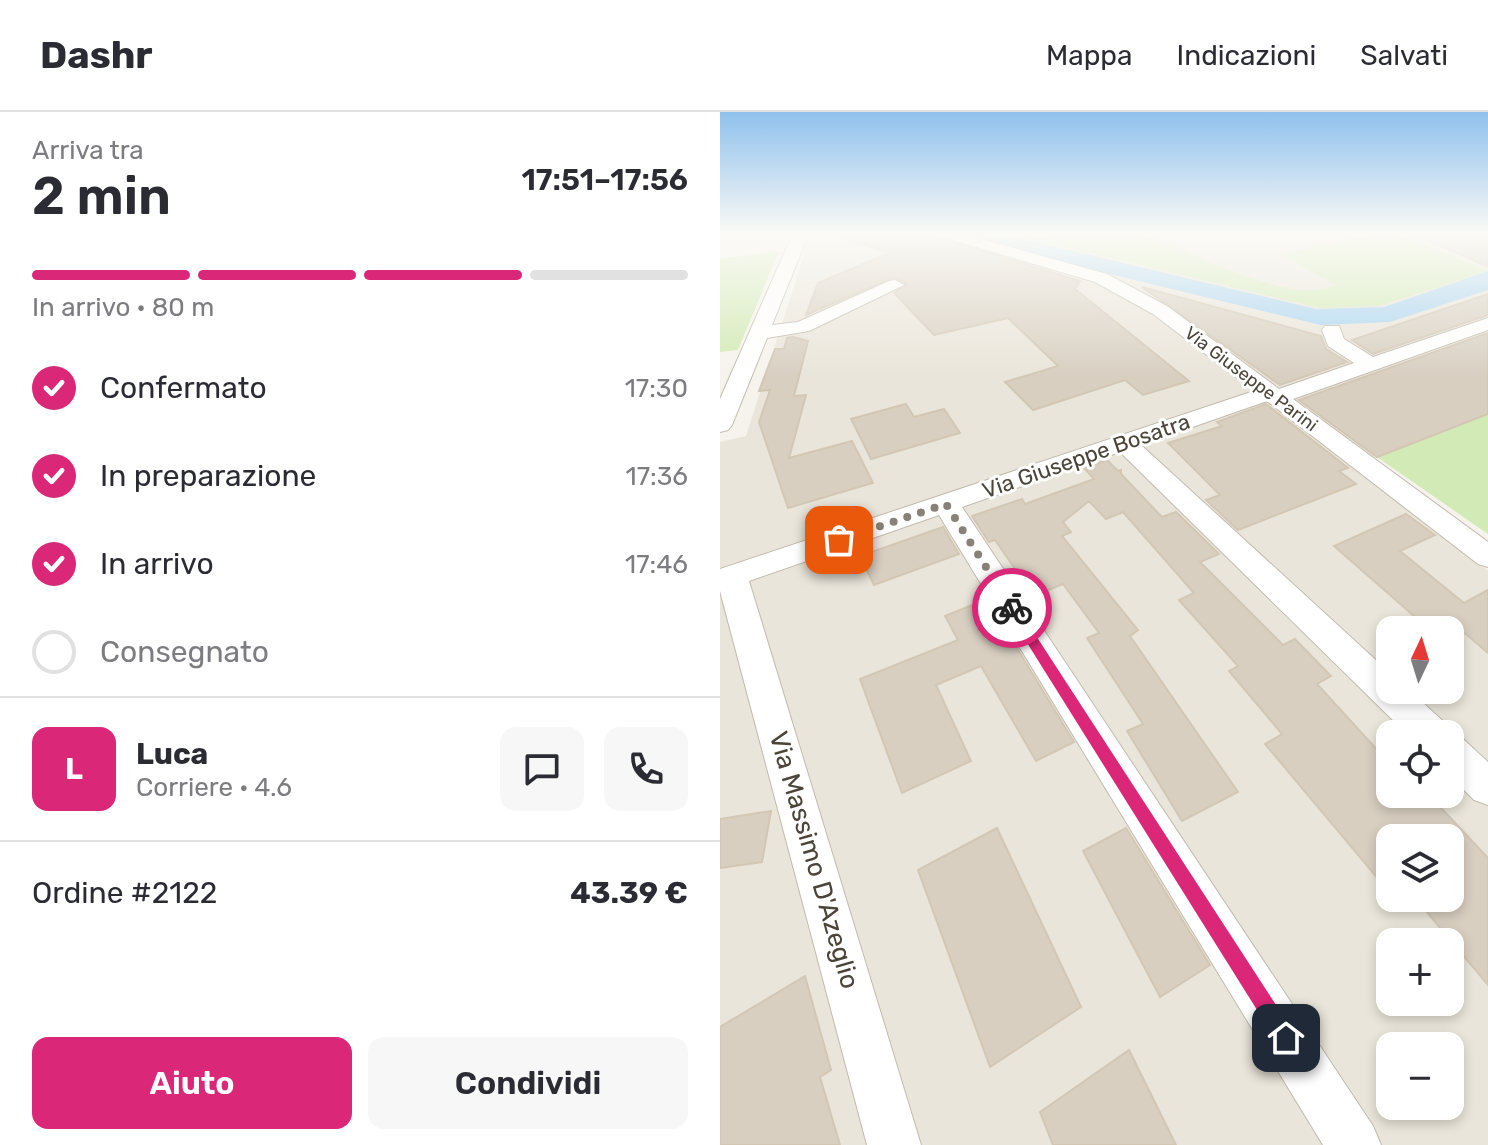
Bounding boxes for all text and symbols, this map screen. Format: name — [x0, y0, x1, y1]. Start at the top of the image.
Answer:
text: Dashr — [40, 32, 153, 78]
text: Mappa — [1046, 39, 1133, 72]
text: Indicazioni — [1177, 39, 1316, 72]
text: Salvati — [1360, 39, 1448, 72]
text: Arriva tra — [32, 135, 144, 166]
text: 17:51–17:56 — [521, 162, 688, 198]
text: 2 min — [32, 165, 171, 227]
text: In arrivo · 80 m — [32, 292, 214, 323]
street label: Via Giuseppe Parini — [1180, 322, 1322, 436]
icon: check — [32, 366, 76, 410]
text: Confermato — [100, 370, 267, 406]
text: 17:30 — [625, 373, 688, 404]
street label: Via Giuseppe Bosatra — [979, 408, 1193, 504]
icon: check — [32, 454, 76, 498]
text: In preparazione — [100, 458, 316, 494]
text: 17:36 — [626, 461, 688, 492]
pin — [805, 506, 873, 574]
icon: bag — [817, 518, 861, 562]
icon: check — [32, 542, 76, 586]
text: In arrivo — [100, 546, 214, 582]
text: 17:46 — [625, 549, 688, 580]
courier — [972, 568, 1052, 648]
icon: bike — [990, 586, 1034, 630]
north arrow — [1376, 616, 1464, 704]
map controls — [1376, 616, 1464, 1120]
text: Consegnato — [100, 634, 269, 670]
button: locate — [1376, 720, 1464, 808]
button: chat — [500, 727, 584, 811]
button: phone — [604, 727, 688, 811]
street label: Via Massimo D'Azeglio — [762, 728, 866, 992]
text: Luca — [136, 736, 208, 772]
text: L — [65, 751, 83, 787]
text: Corriere · 4.6 — [136, 772, 292, 803]
button: layers — [1376, 824, 1464, 912]
text: Ordine #2122 — [32, 875, 217, 911]
text: 43.39 € — [570, 875, 688, 911]
button: + — [1376, 928, 1464, 1016]
pin — [1252, 1004, 1320, 1072]
icon: home — [1264, 1016, 1308, 1060]
button: − — [1376, 1032, 1464, 1120]
button: Aiuto — [32, 1037, 352, 1129]
button: Condividi — [368, 1037, 688, 1129]

